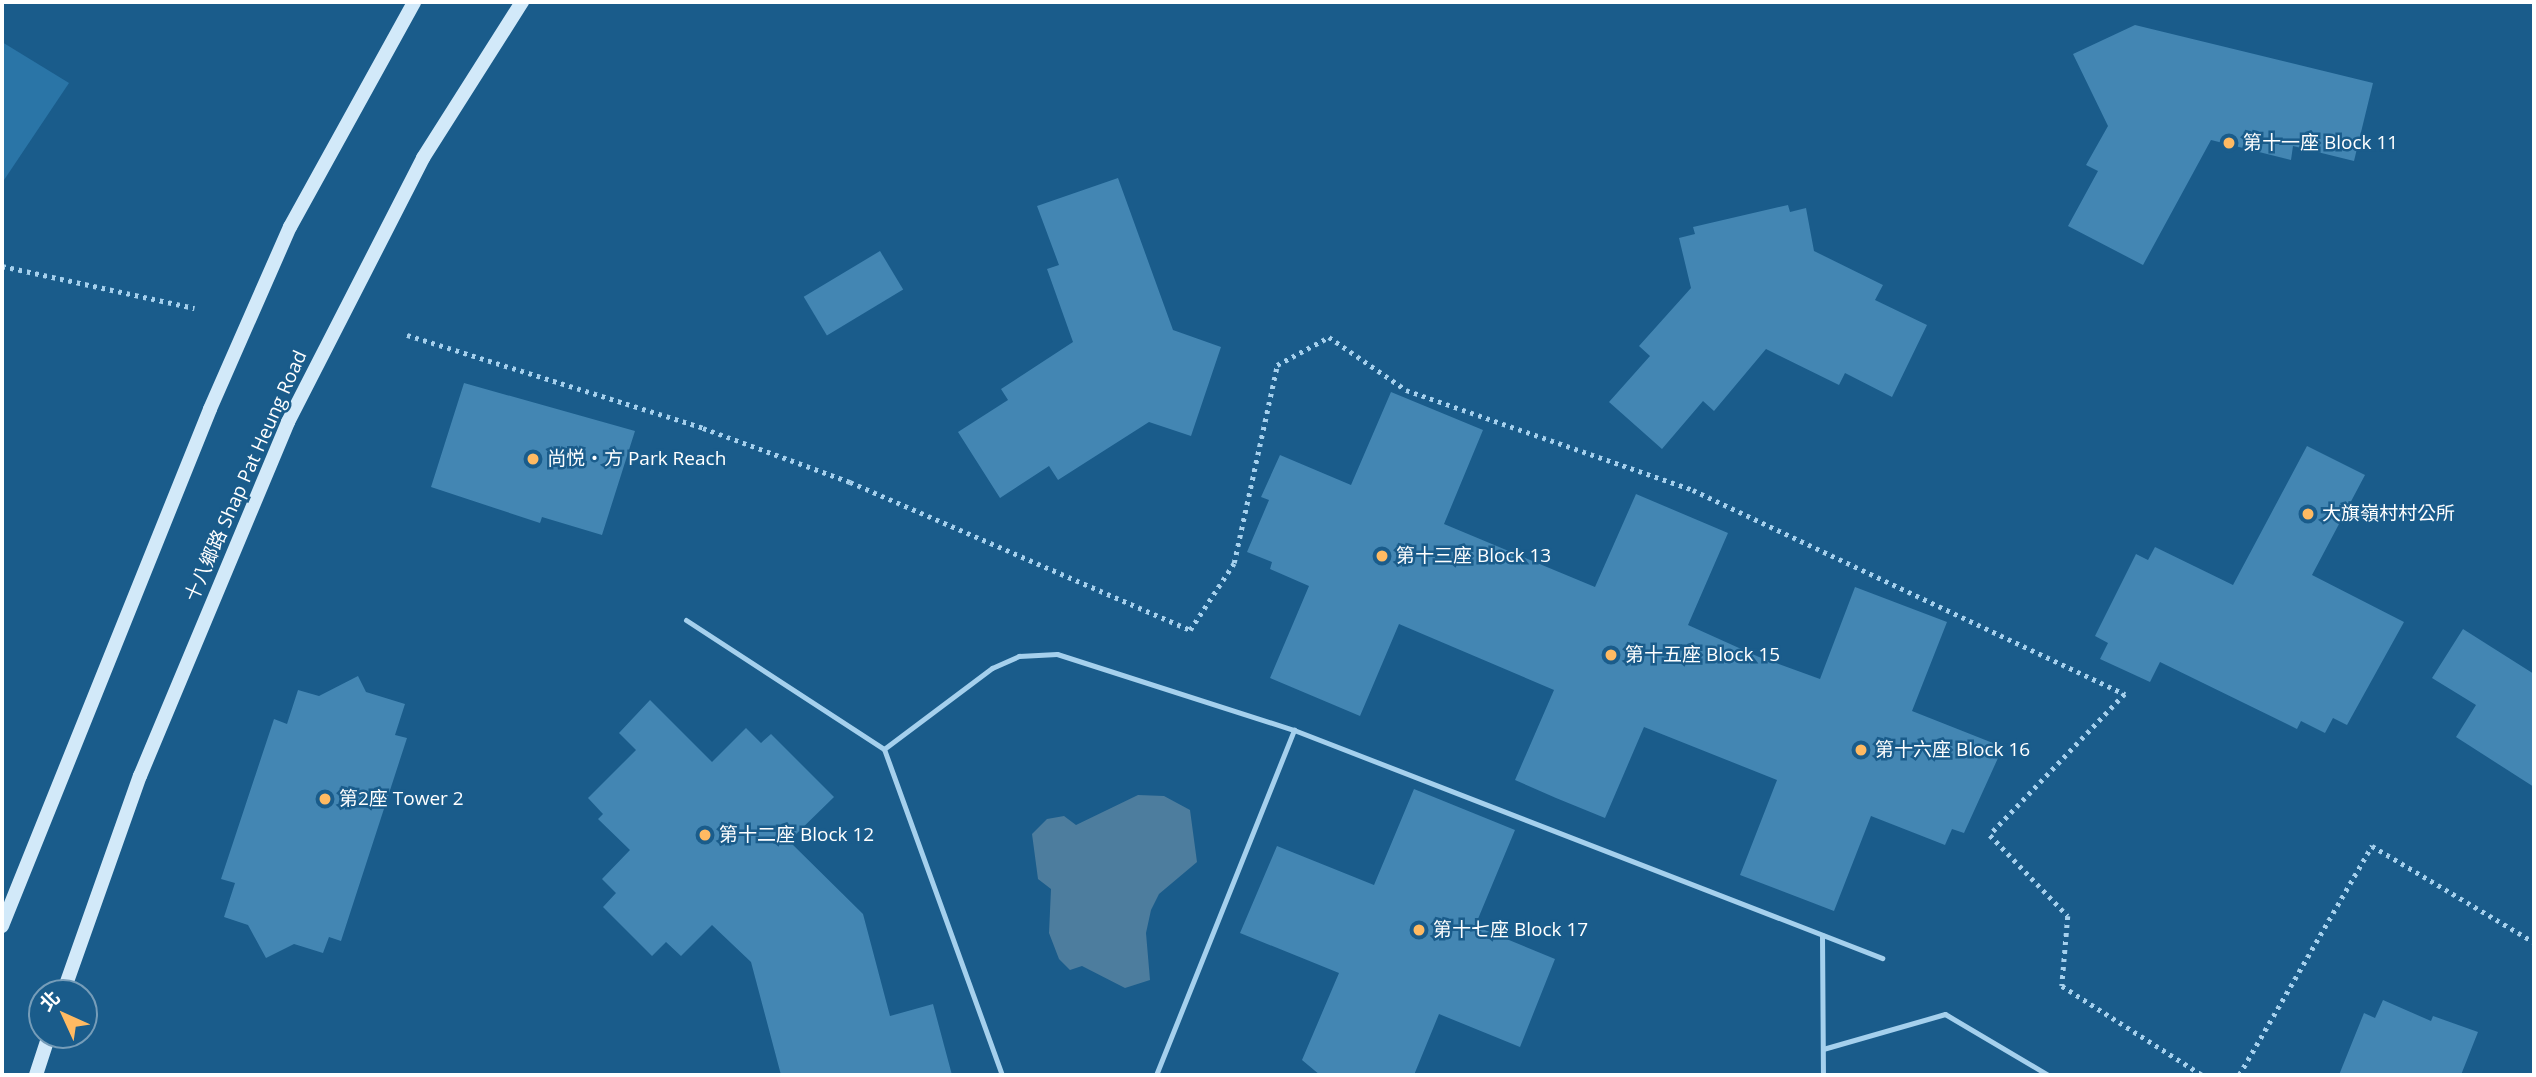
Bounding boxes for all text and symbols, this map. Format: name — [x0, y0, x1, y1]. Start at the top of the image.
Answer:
place label: 第十一座 Block 11 — [2243, 132, 2398, 154]
marker: 第十一座 Block 11 — [2221, 135, 2237, 151]
street label: 十八鄉路 Shap Pat Heung Road — [180, 347, 312, 605]
place label: 尚悦‧方 Park Reach — [547, 448, 726, 470]
marker: 尚悦‧方 Park Reach — [525, 451, 541, 467]
place label: 大旗嶺村村公所 — [2322, 503, 2455, 525]
marker: 大旗嶺村村公所 — [2300, 506, 2316, 522]
place label: 第十三座 Block 13 — [1396, 545, 1551, 567]
marker: 第十三座 Block 13 — [1374, 548, 1390, 564]
place label: 第十五座 Block 15 — [1625, 644, 1780, 666]
marker: 第十五座 Block 15 — [1603, 647, 1619, 663]
place label: 第十六座 Block 16 — [1875, 739, 2030, 761]
marker: 第十六座 Block 16 — [1853, 742, 1869, 758]
place label: 第2座 Tower 2 — [339, 788, 464, 810]
marker: 第2座 Tower 2 — [317, 791, 333, 807]
place label: 第十二座 Block 12 — [719, 824, 874, 846]
marker: 第十二座 Block 12 — [697, 827, 713, 843]
place label: 第十七座 Block 17 — [1433, 919, 1588, 941]
marker: 第十七座 Block 17 — [1411, 922, 1427, 938]
north arrow — [28, 979, 98, 1049]
text: 北 — [34, 985, 65, 1016]

